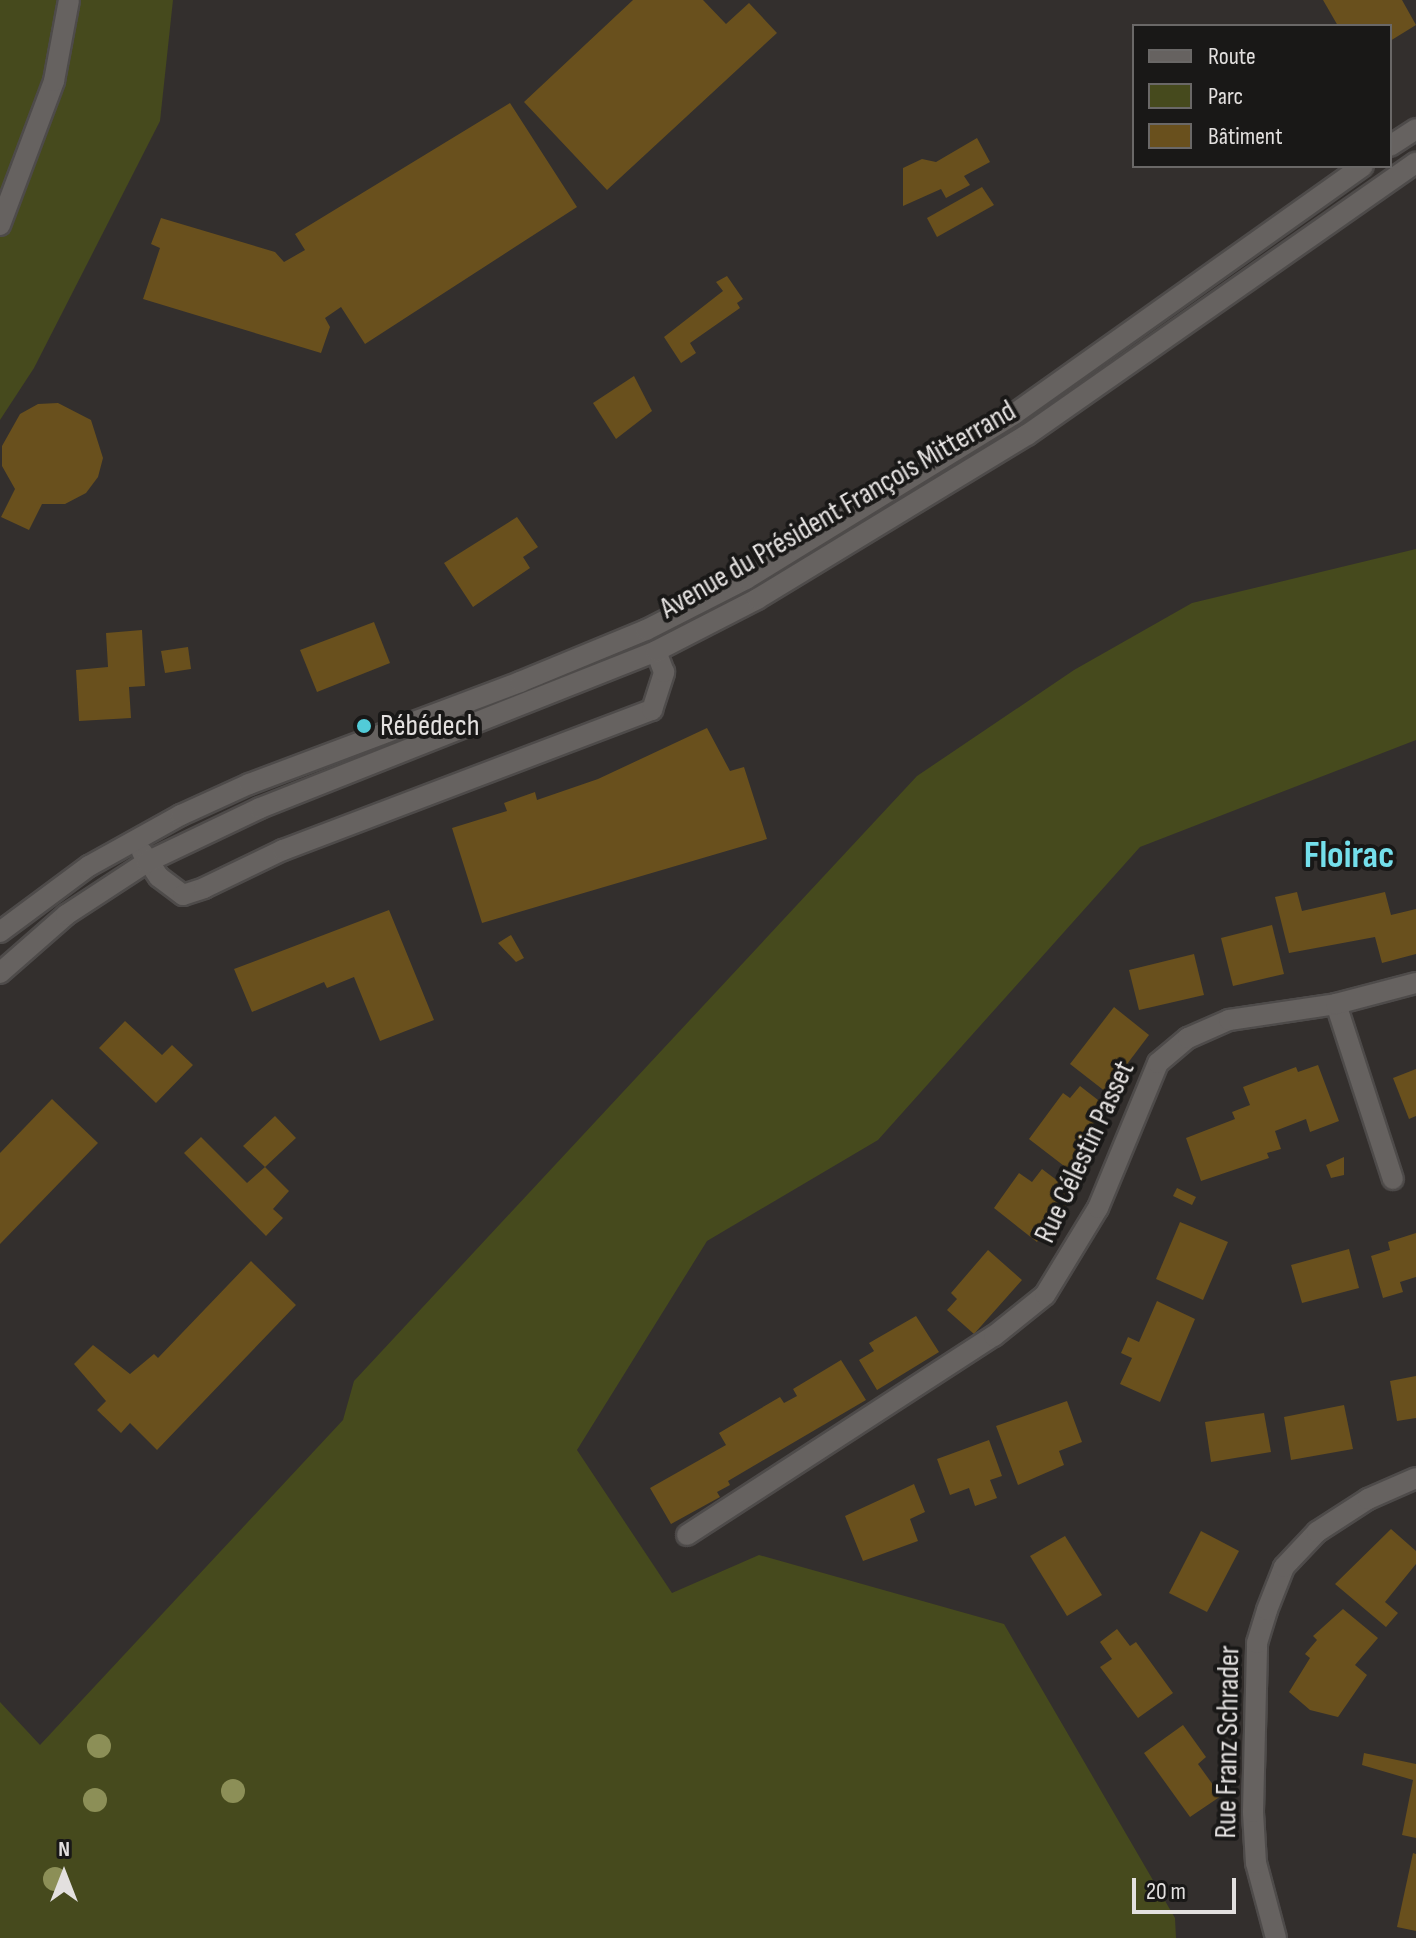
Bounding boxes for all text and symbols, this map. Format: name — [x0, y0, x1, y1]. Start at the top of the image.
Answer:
legend — [1132, 24, 1392, 168]
text: Route — [1208, 42, 1256, 71]
text: Parc — [1208, 82, 1243, 111]
text: Bâtiment — [1208, 122, 1283, 151]
street label: Avenue du Président François Mitterrand — [654, 393, 1022, 627]
place label: Rébédech — [380, 708, 479, 744]
marker: Rébédech — [355, 717, 373, 735]
district label: Floirac — [1304, 833, 1394, 879]
street label: Rue Célestin Passet — [1027, 1055, 1143, 1249]
street label: Rue Franz Schrader — [1208, 1645, 1248, 1839]
north arrow — [24, 1834, 104, 1914]
text: N — [58, 1836, 70, 1863]
scale bar — [1136, 1862, 1240, 1912]
text: 20 m — [1146, 1877, 1186, 1906]

